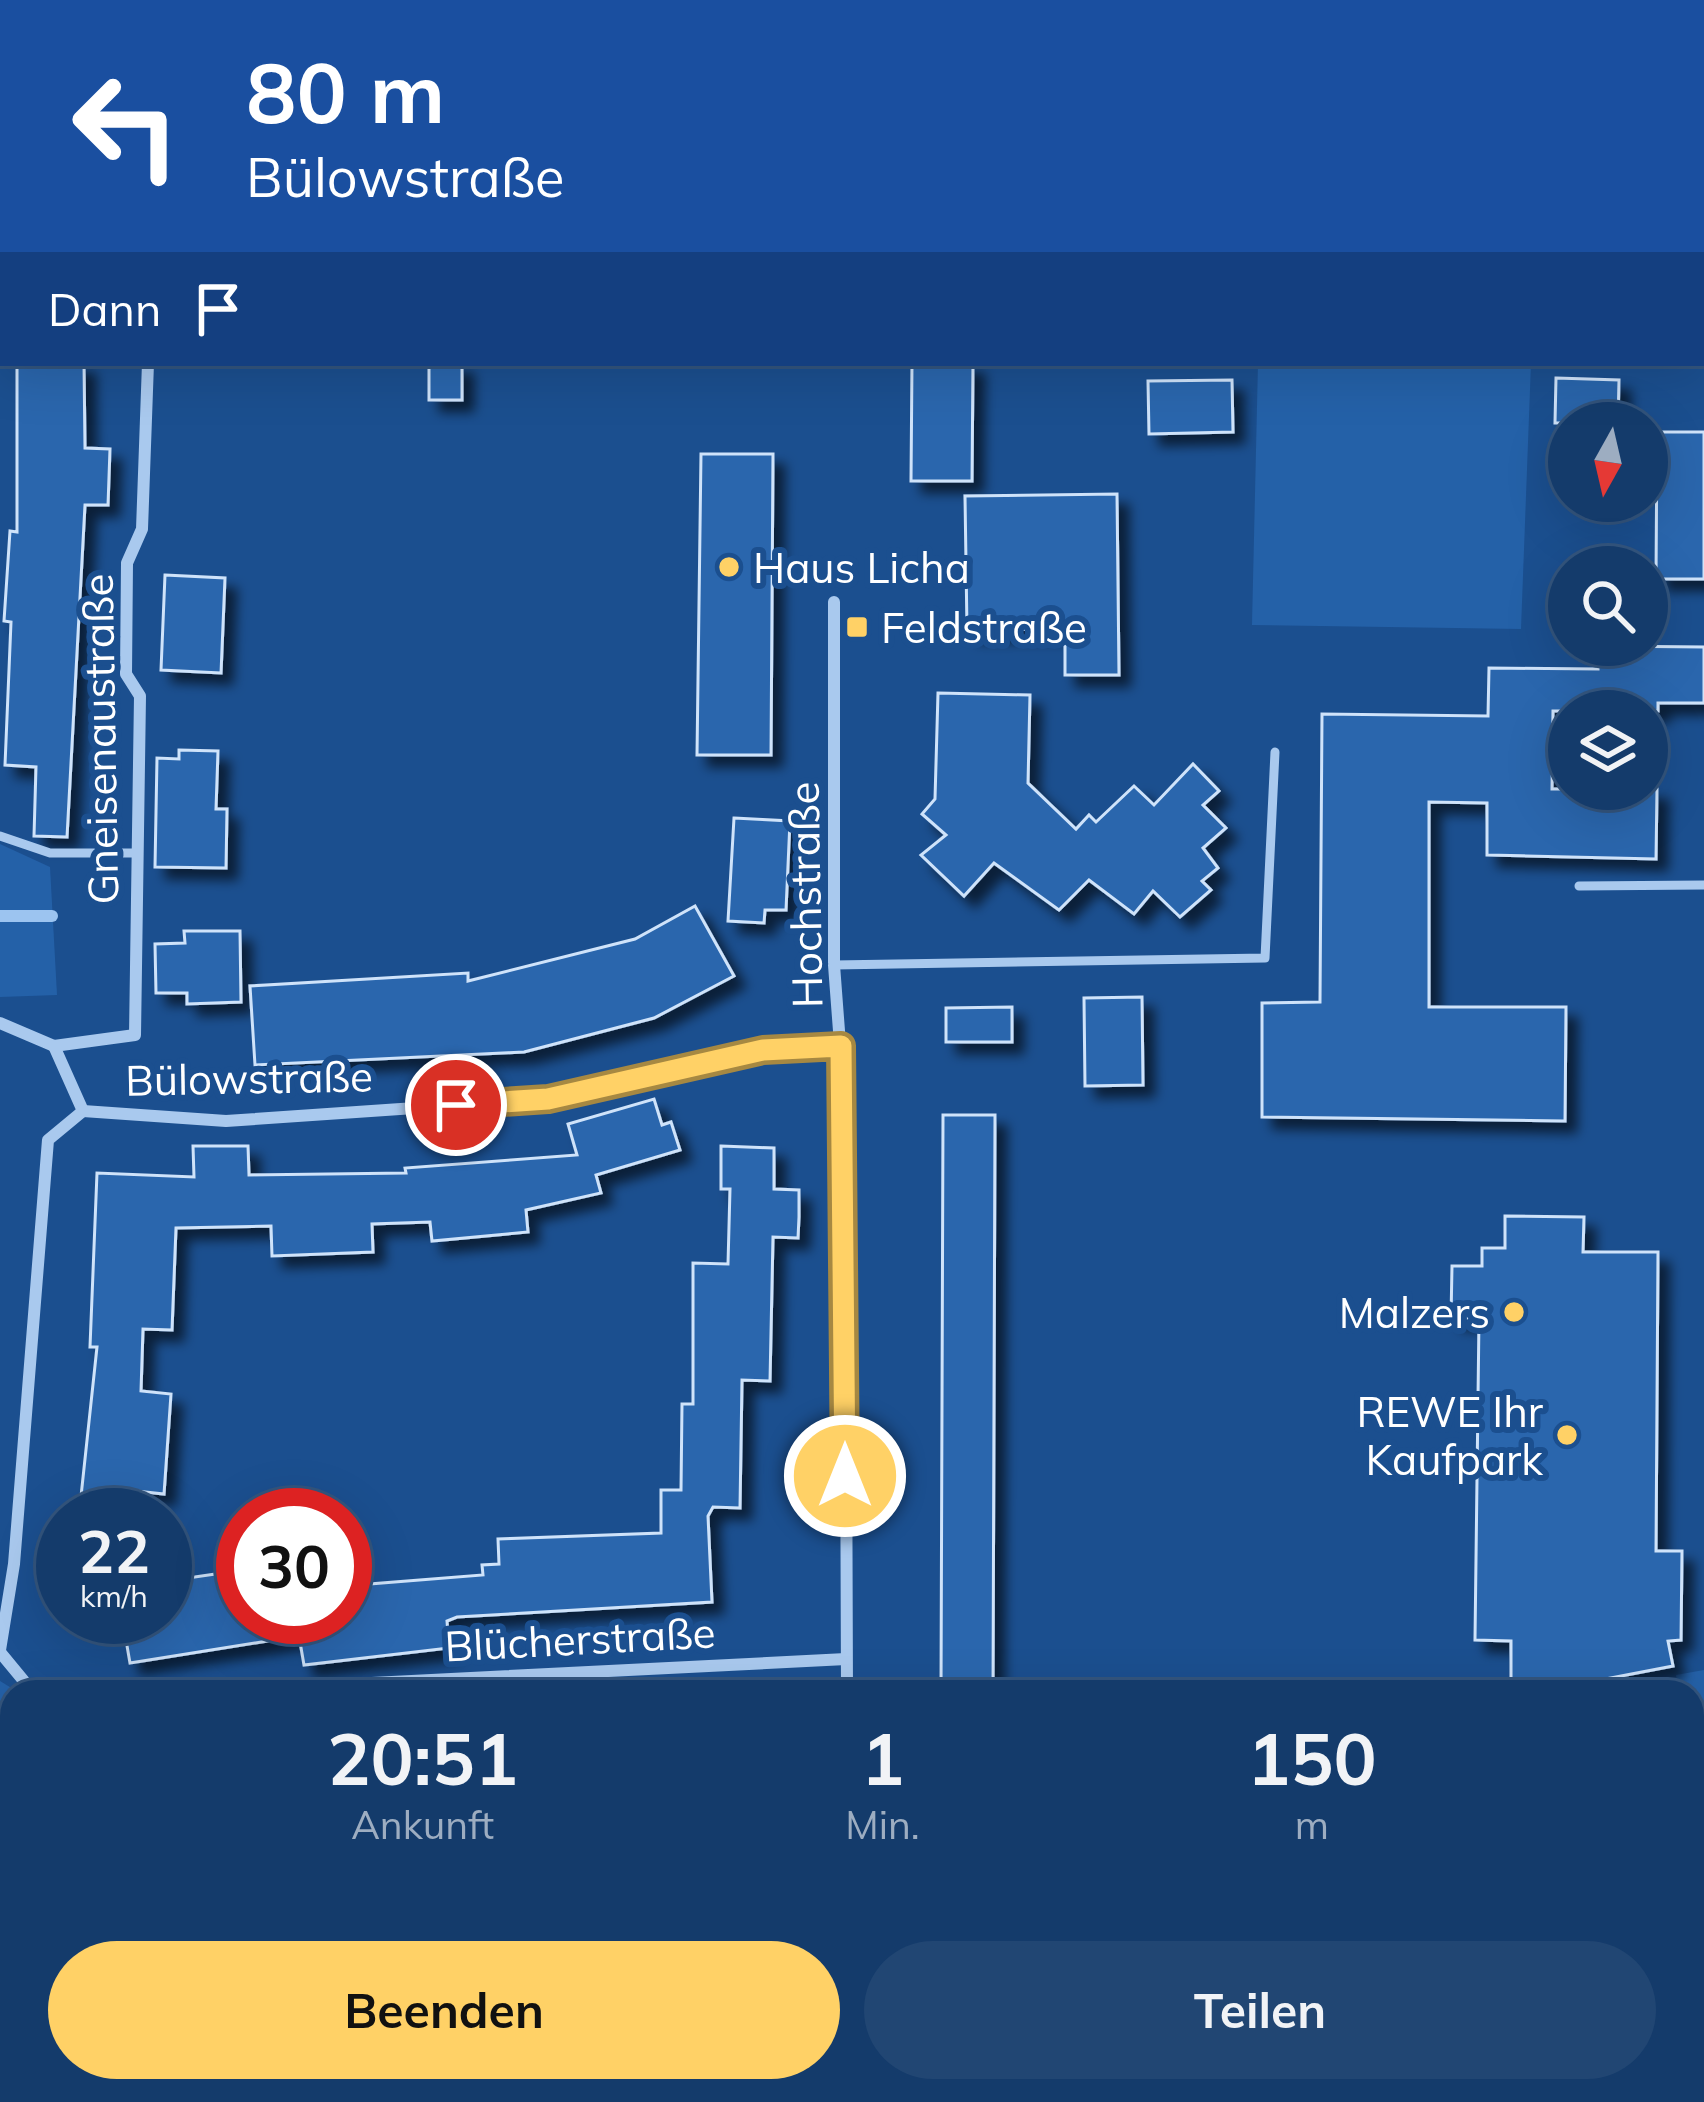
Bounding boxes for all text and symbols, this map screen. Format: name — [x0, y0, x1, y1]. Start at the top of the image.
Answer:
text: 80 m — [246, 39, 445, 144]
icon: left — [48, 48, 204, 204]
text: Bülowstraße — [246, 143, 564, 211]
icon: arrive — [185, 276, 251, 342]
text: Dann — [48, 281, 161, 337]
north arrow — [1548, 402, 1668, 522]
map controls — [1548, 402, 1668, 810]
place label: Haus Licha — [753, 541, 970, 594]
button: search — [1548, 546, 1668, 666]
marker: Haus Licha — [716, 554, 742, 580]
street label: Gneisenaustraße — [71, 573, 129, 905]
place label: Feldstraße — [881, 601, 1087, 654]
marker: Feldstraße — [844, 614, 870, 640]
button: layers — [1548, 690, 1668, 810]
street label: Hochstraße — [777, 781, 833, 1009]
street label: Bülowstraße — [125, 1049, 373, 1107]
pin — [405, 1054, 507, 1156]
icon: arrive — [423, 1072, 489, 1138]
place label: Malzers — [1339, 1286, 1490, 1339]
marker: Malzers — [1501, 1299, 1527, 1325]
place label: REWE Ihr Kaufpark — [1356, 1385, 1544, 1486]
position arrow — [782, 1413, 908, 1539]
marker: REWE Ihr Kaufpark — [1554, 1422, 1580, 1448]
speed limit sign: 30 — [216, 1488, 372, 1644]
text: 22 — [78, 1513, 150, 1588]
text: km/h — [80, 1577, 148, 1615]
street label: Blücherstraße — [443, 1605, 717, 1673]
text: 20:51 — [327, 1713, 518, 1803]
text: 1 — [861, 1713, 904, 1803]
text: 150 — [1247, 1713, 1377, 1803]
text: Ankunft — [351, 1800, 494, 1849]
text: Min. — [845, 1800, 920, 1849]
text: m — [1295, 1800, 1329, 1849]
button: Beenden — [48, 1941, 840, 2079]
button: Teilen — [864, 1941, 1656, 2079]

